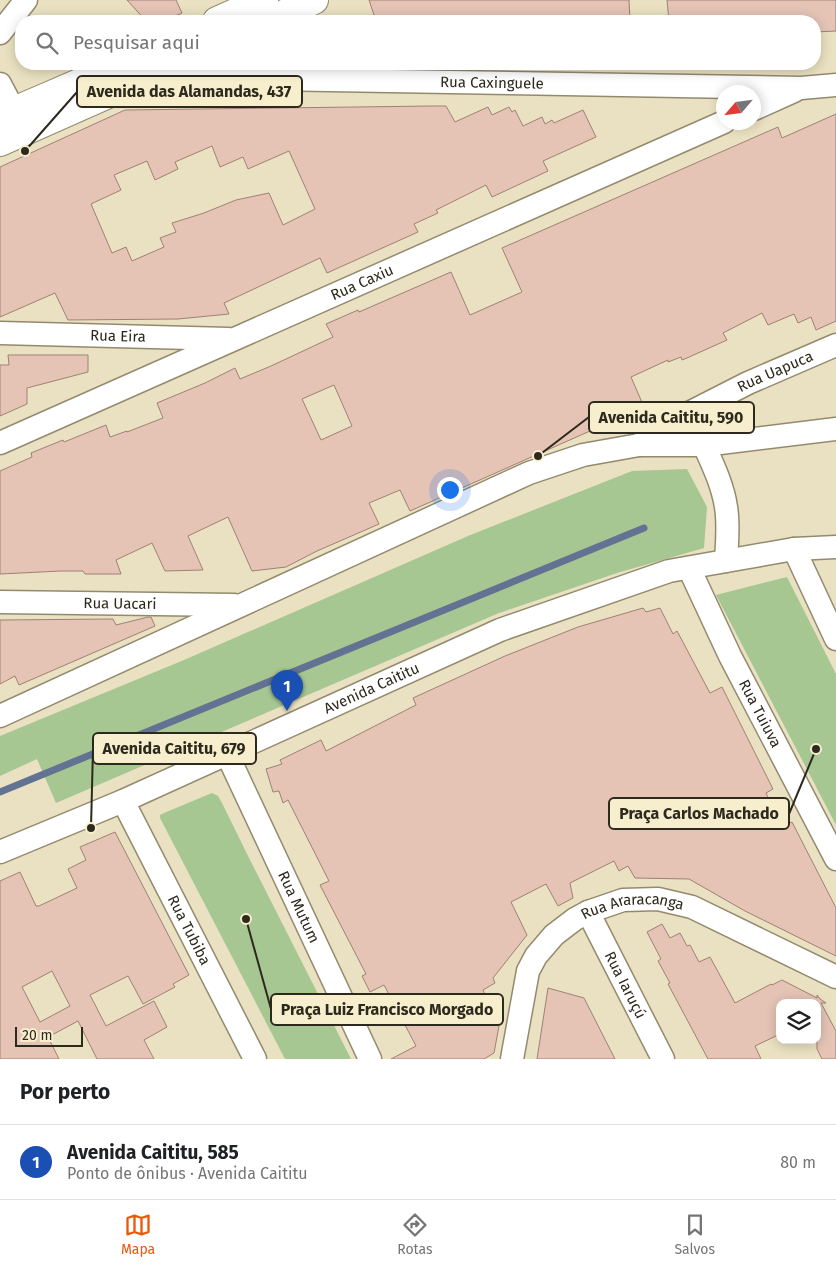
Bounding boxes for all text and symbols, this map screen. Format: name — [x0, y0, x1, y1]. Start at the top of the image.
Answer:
search box — [15, 15, 821, 70]
icon: search — [33, 29, 61, 57]
text: Pesquisar aqui — [73, 31, 200, 54]
street label: Rua Caxinguele — [440, 73, 544, 93]
callout: Avenida das Alamandas, 437 — [77, 76, 302, 107]
text: Avenida das Alamandas, 437 — [86, 82, 292, 101]
north arrow — [716, 85, 761, 130]
street label: Rua Caxiu — [328, 261, 396, 304]
street label: Rua Eira — [90, 326, 146, 346]
street label: Rua Uapuca — [734, 347, 816, 396]
callout: Avenida Caititu, 590 — [589, 402, 754, 433]
text: Avenida Caititu, 590 — [598, 408, 743, 427]
your location — [437, 477, 463, 503]
street label: Rua Uacari — [83, 594, 157, 613]
street label: Avenida Caititu — [321, 659, 422, 718]
pin: 1 — [271, 670, 303, 711]
street label: Rua Tuiuva — [735, 677, 785, 751]
callout: Avenida Caititu, 679 — [93, 733, 256, 764]
text: Avenida Caititu, 679 — [101, 739, 246, 758]
callout: Praça Carlos Machado — [609, 798, 789, 829]
text: Praça Carlos Machado — [619, 804, 779, 824]
street label: Rua Mutum — [274, 868, 323, 946]
street label: Rua Araracanga — [578, 890, 686, 923]
street label: Rua Tubiba — [164, 892, 214, 968]
street label: Rua Iaruçú — [601, 948, 650, 1022]
callout: Praça Luiz Francisco Morgado — [271, 994, 503, 1025]
map controls — [776, 999, 821, 1044]
button: layers — [776, 999, 821, 1044]
text: Praça Luiz Francisco Morgado — [281, 1000, 493, 1020]
scale bar — [15, 1024, 82, 1047]
text: 20 m — [22, 1027, 52, 1044]
text: Por perto — [20, 1079, 110, 1105]
text: Avenida Caititu, 585 — [67, 1141, 239, 1164]
text: 1 — [32, 1153, 40, 1172]
text: 80 m — [780, 1153, 816, 1172]
text: Ponto de ônibus · Avenida Caititu — [67, 1164, 308, 1183]
tab: Mapa — [121, 1211, 155, 1258]
tab: Rotas — [397, 1211, 433, 1258]
tab: Salvos — [674, 1211, 715, 1258]

